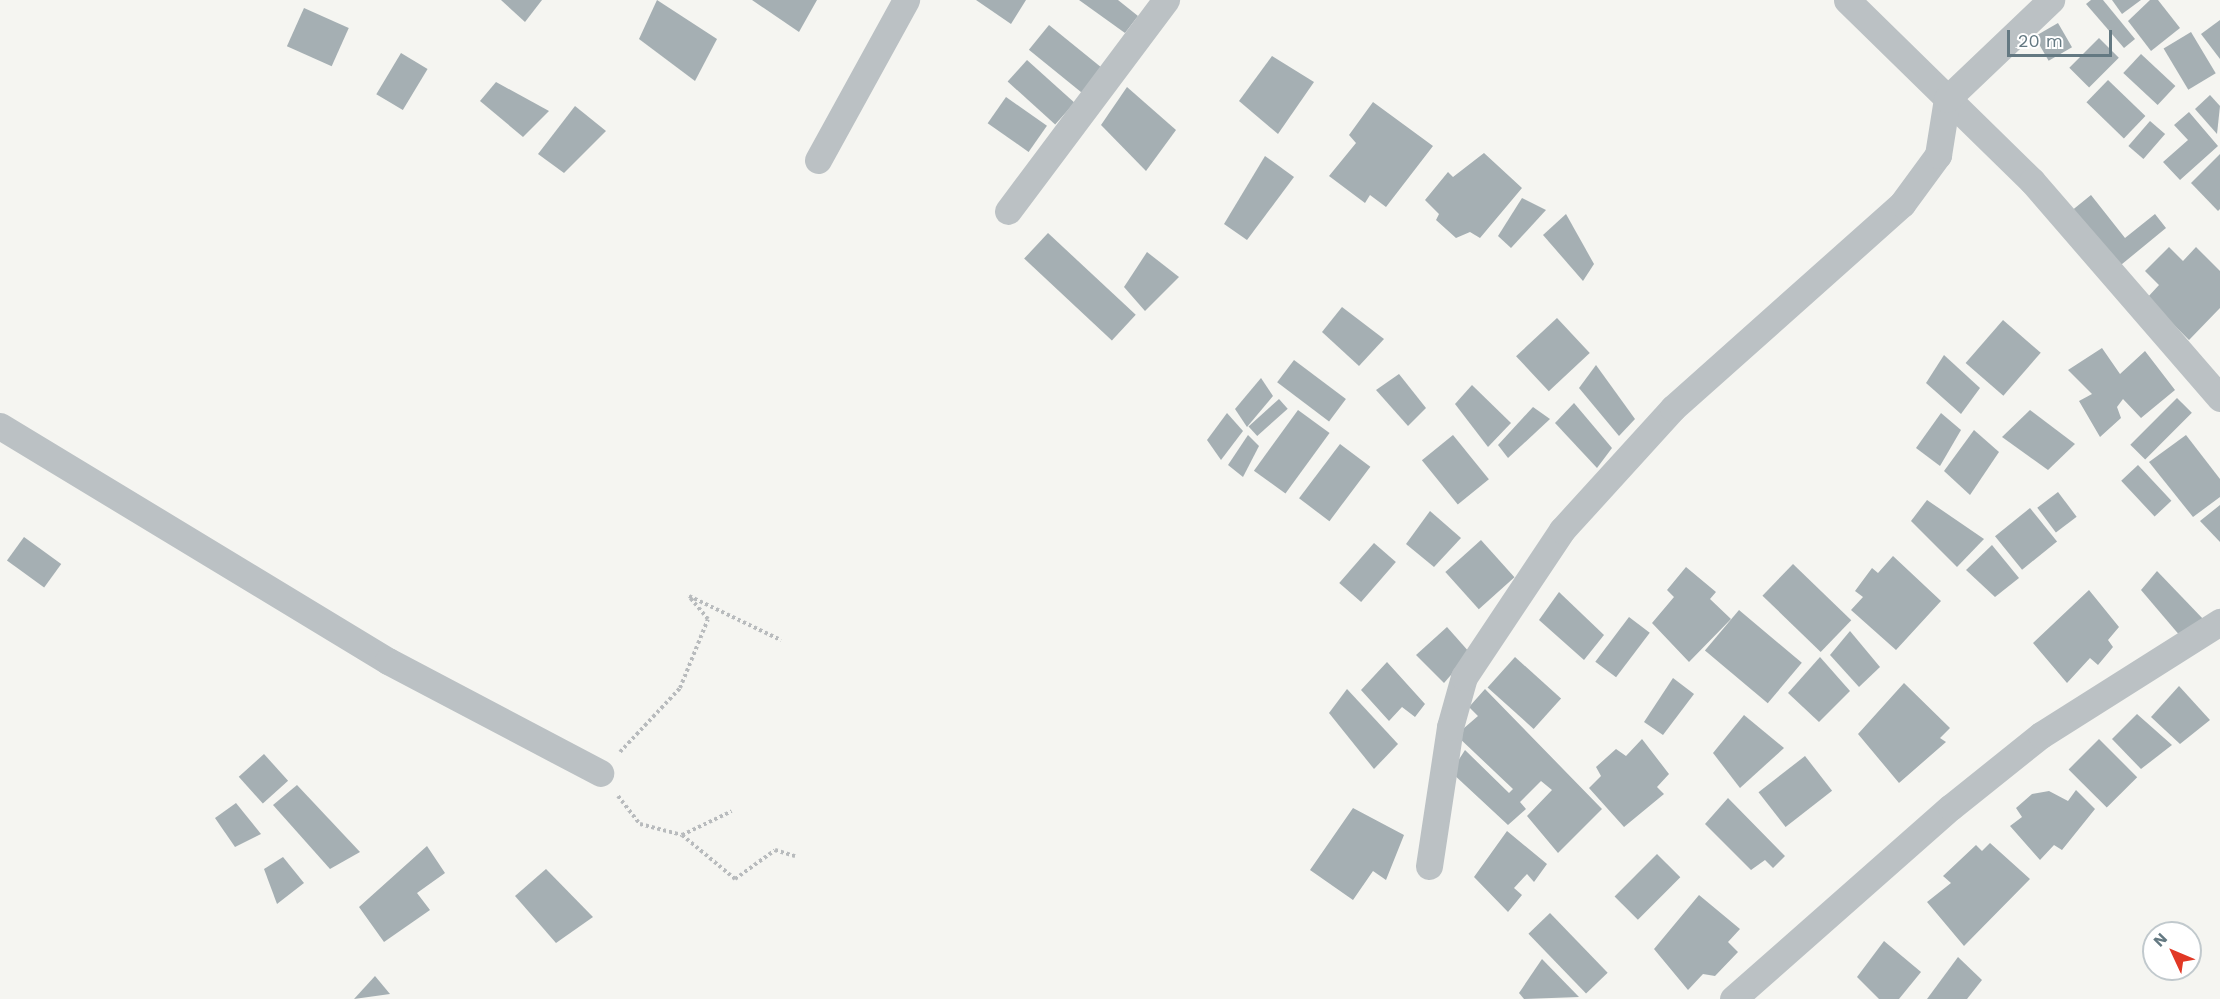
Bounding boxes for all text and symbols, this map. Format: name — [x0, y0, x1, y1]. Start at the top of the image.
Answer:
scale bar — [2010, 18, 2115, 56]
text: 20 m — [2018, 30, 2063, 51]
north arrow — [2142, 921, 2202, 981]
text: N — [2149, 929, 2171, 950]

